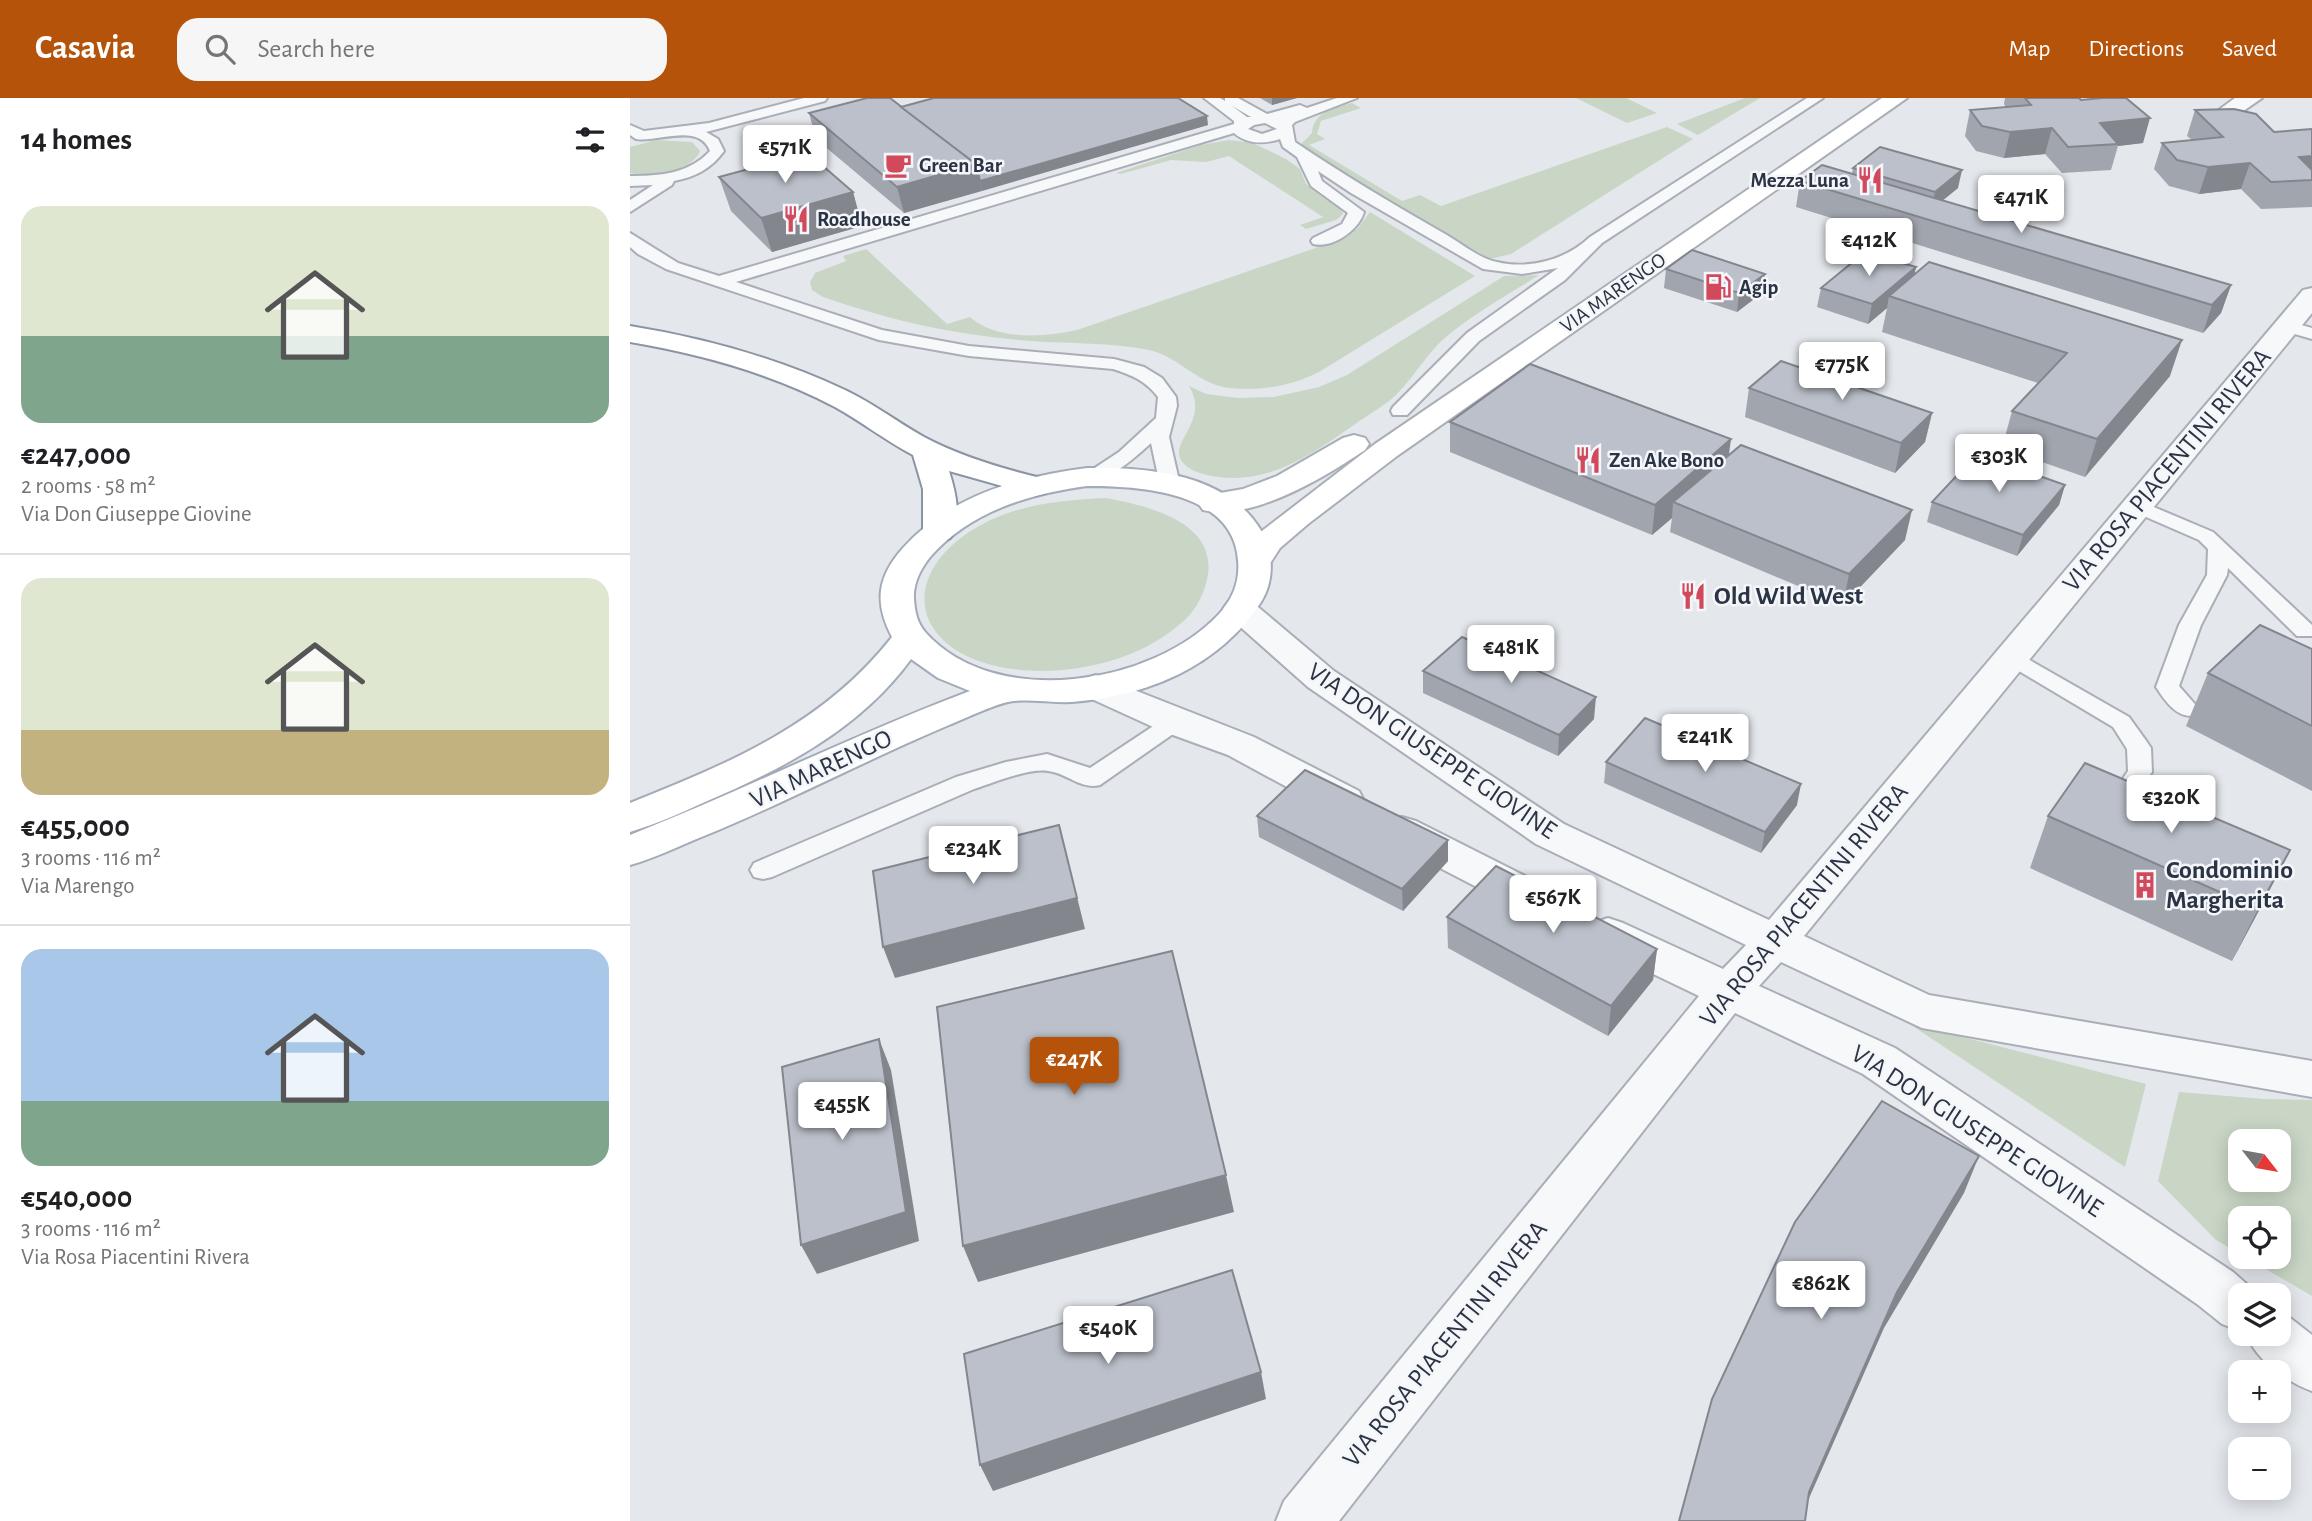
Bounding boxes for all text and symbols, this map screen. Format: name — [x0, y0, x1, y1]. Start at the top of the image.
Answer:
search box — [177, 18, 667, 81]
icon: search — [201, 30, 239, 68]
text: Casavia — [35, 32, 135, 65]
text: Search here — [257, 36, 375, 62]
text: Map — [2008, 37, 2050, 61]
text: Directions — [2088, 37, 2184, 61]
text: Saved — [2222, 37, 2277, 61]
icon: filters — [571, 121, 609, 159]
text: 14 homes — [21, 125, 132, 155]
pin: €571K — [736, 126, 834, 185]
text: €571K — [759, 136, 811, 159]
cafe icon: Green Bar — [883, 150, 913, 180]
place label: Green Bar — [919, 155, 1003, 176]
restaurant icon: Mezza Luna — [1855, 165, 1885, 195]
place label: Mezza Luna — [1750, 170, 1849, 191]
pin: €471K — [1972, 176, 2070, 235]
text: €471K — [1994, 186, 2048, 209]
restaurant icon: Roadhouse — [781, 204, 811, 234]
place label: Roadhouse — [817, 209, 911, 230]
pin: €412K — [1820, 218, 1918, 278]
text: €412K — [1842, 229, 1896, 252]
street label: VIA MARENGO — [1556, 249, 1670, 337]
icon: home — [252, 252, 378, 378]
fuel station icon: Agip — [1703, 272, 1733, 302]
place label: Agip — [1739, 277, 1778, 298]
pin: €775K — [1793, 342, 1891, 402]
street label: VIA ROSA PIACENTINI RIVERA — [2058, 344, 2276, 596]
text: €775K — [1815, 353, 1869, 376]
pin: €303K — [1950, 434, 2048, 494]
text: €247,000 — [21, 440, 131, 470]
restaurant icon: Zen Ake Bono — [1573, 445, 1603, 475]
text: €303K — [1971, 445, 2027, 468]
place label: Zen Ake Bono — [1609, 450, 1724, 471]
text: 2 rooms · 58 m² — [21, 475, 156, 498]
text: Via Don Giuseppe Giovine — [21, 503, 252, 526]
restaurant icon: Old Wild West — [1678, 581, 1708, 611]
place label: Old Wild West — [1714, 583, 1863, 609]
icon: home — [252, 624, 378, 750]
pin: €481K — [1462, 626, 1560, 685]
text: €481K — [1483, 636, 1539, 659]
street label: VIA DON GIUSEPPE GIOVINE — [1303, 658, 1561, 844]
pin: €241K — [1656, 714, 1754, 774]
street label: VIA MARENGO — [746, 725, 896, 813]
text: €241K — [1678, 725, 1732, 748]
pin: €320K — [2122, 776, 2220, 835]
street label: VIA ROSA PIACENTINI RIVERA — [1695, 779, 1913, 1031]
text: €320K — [2143, 786, 2199, 809]
text: €455,000 — [21, 812, 130, 842]
pin: €234K — [924, 826, 1022, 886]
text: €234K — [945, 837, 1001, 860]
text: 3 rooms · 116 m² — [21, 847, 161, 870]
place label: Condominio Margherita — [2166, 857, 2293, 913]
building icon: Condominio Margherita — [2130, 870, 2160, 900]
text: Via Marengo — [21, 875, 135, 898]
pin: €567K — [1504, 876, 1602, 935]
text: €567K — [1525, 886, 1581, 909]
icon: home — [252, 995, 378, 1121]
pin: €247K — [1025, 1038, 1123, 1097]
street label: VIA DON GIUSEPPE GIOVINE — [1847, 1040, 2107, 1222]
text: €247K — [1046, 1048, 1102, 1071]
pin: €455K — [793, 1082, 891, 1142]
text: €455K — [814, 1093, 870, 1116]
north arrow — [2228, 1129, 2291, 1192]
map controls — [2228, 1129, 2291, 1500]
text: €540,000 — [21, 1183, 132, 1213]
button: locate — [2228, 1206, 2291, 1269]
street label: VIA ROSA PIACENTINI RIVERA — [1338, 1216, 1552, 1472]
text: 3 rooms · 116 m² — [21, 1218, 161, 1241]
text: Via Rosa Piacentini Rivera — [21, 1246, 250, 1269]
pin: €862K — [1772, 1262, 1870, 1321]
text: €862K — [1792, 1272, 1850, 1295]
button: layers — [2228, 1283, 2291, 1346]
pin: €540K — [1059, 1306, 1157, 1366]
text: €540K — [1079, 1317, 1137, 1340]
button: + — [2228, 1360, 2291, 1423]
button: − — [2228, 1437, 2291, 1500]

